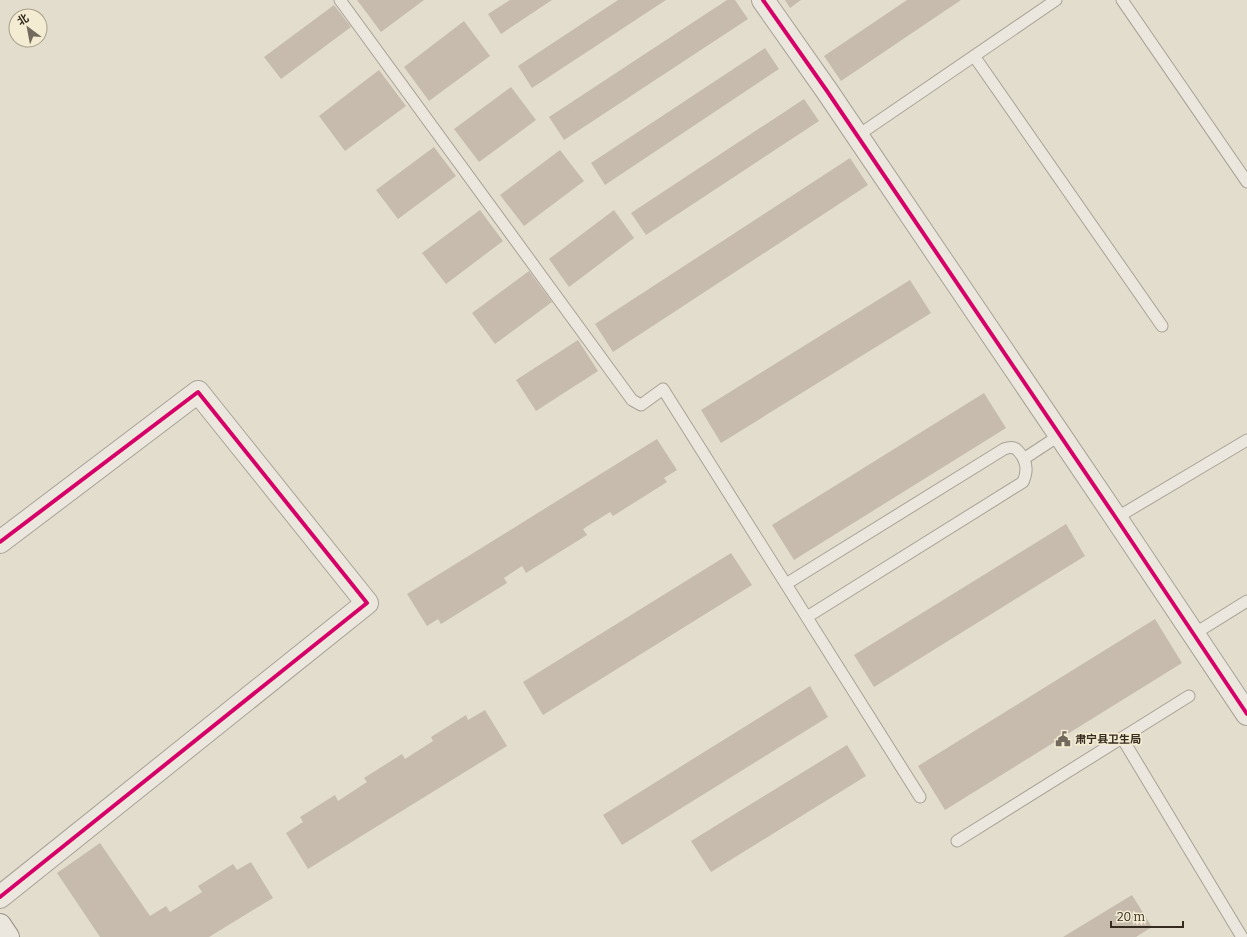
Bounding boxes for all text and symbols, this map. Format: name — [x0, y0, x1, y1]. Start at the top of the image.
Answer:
north arrow — [8, 8, 48, 48]
text: 北 — [15, 12, 31, 28]
public building icon: 肃宁县卫生局 — [1054, 730, 1072, 748]
place label: 肃宁县卫生局 — [1075, 733, 1141, 746]
scale bar — [1111, 903, 1183, 929]
text: 20 m — [1117, 910, 1146, 924]

